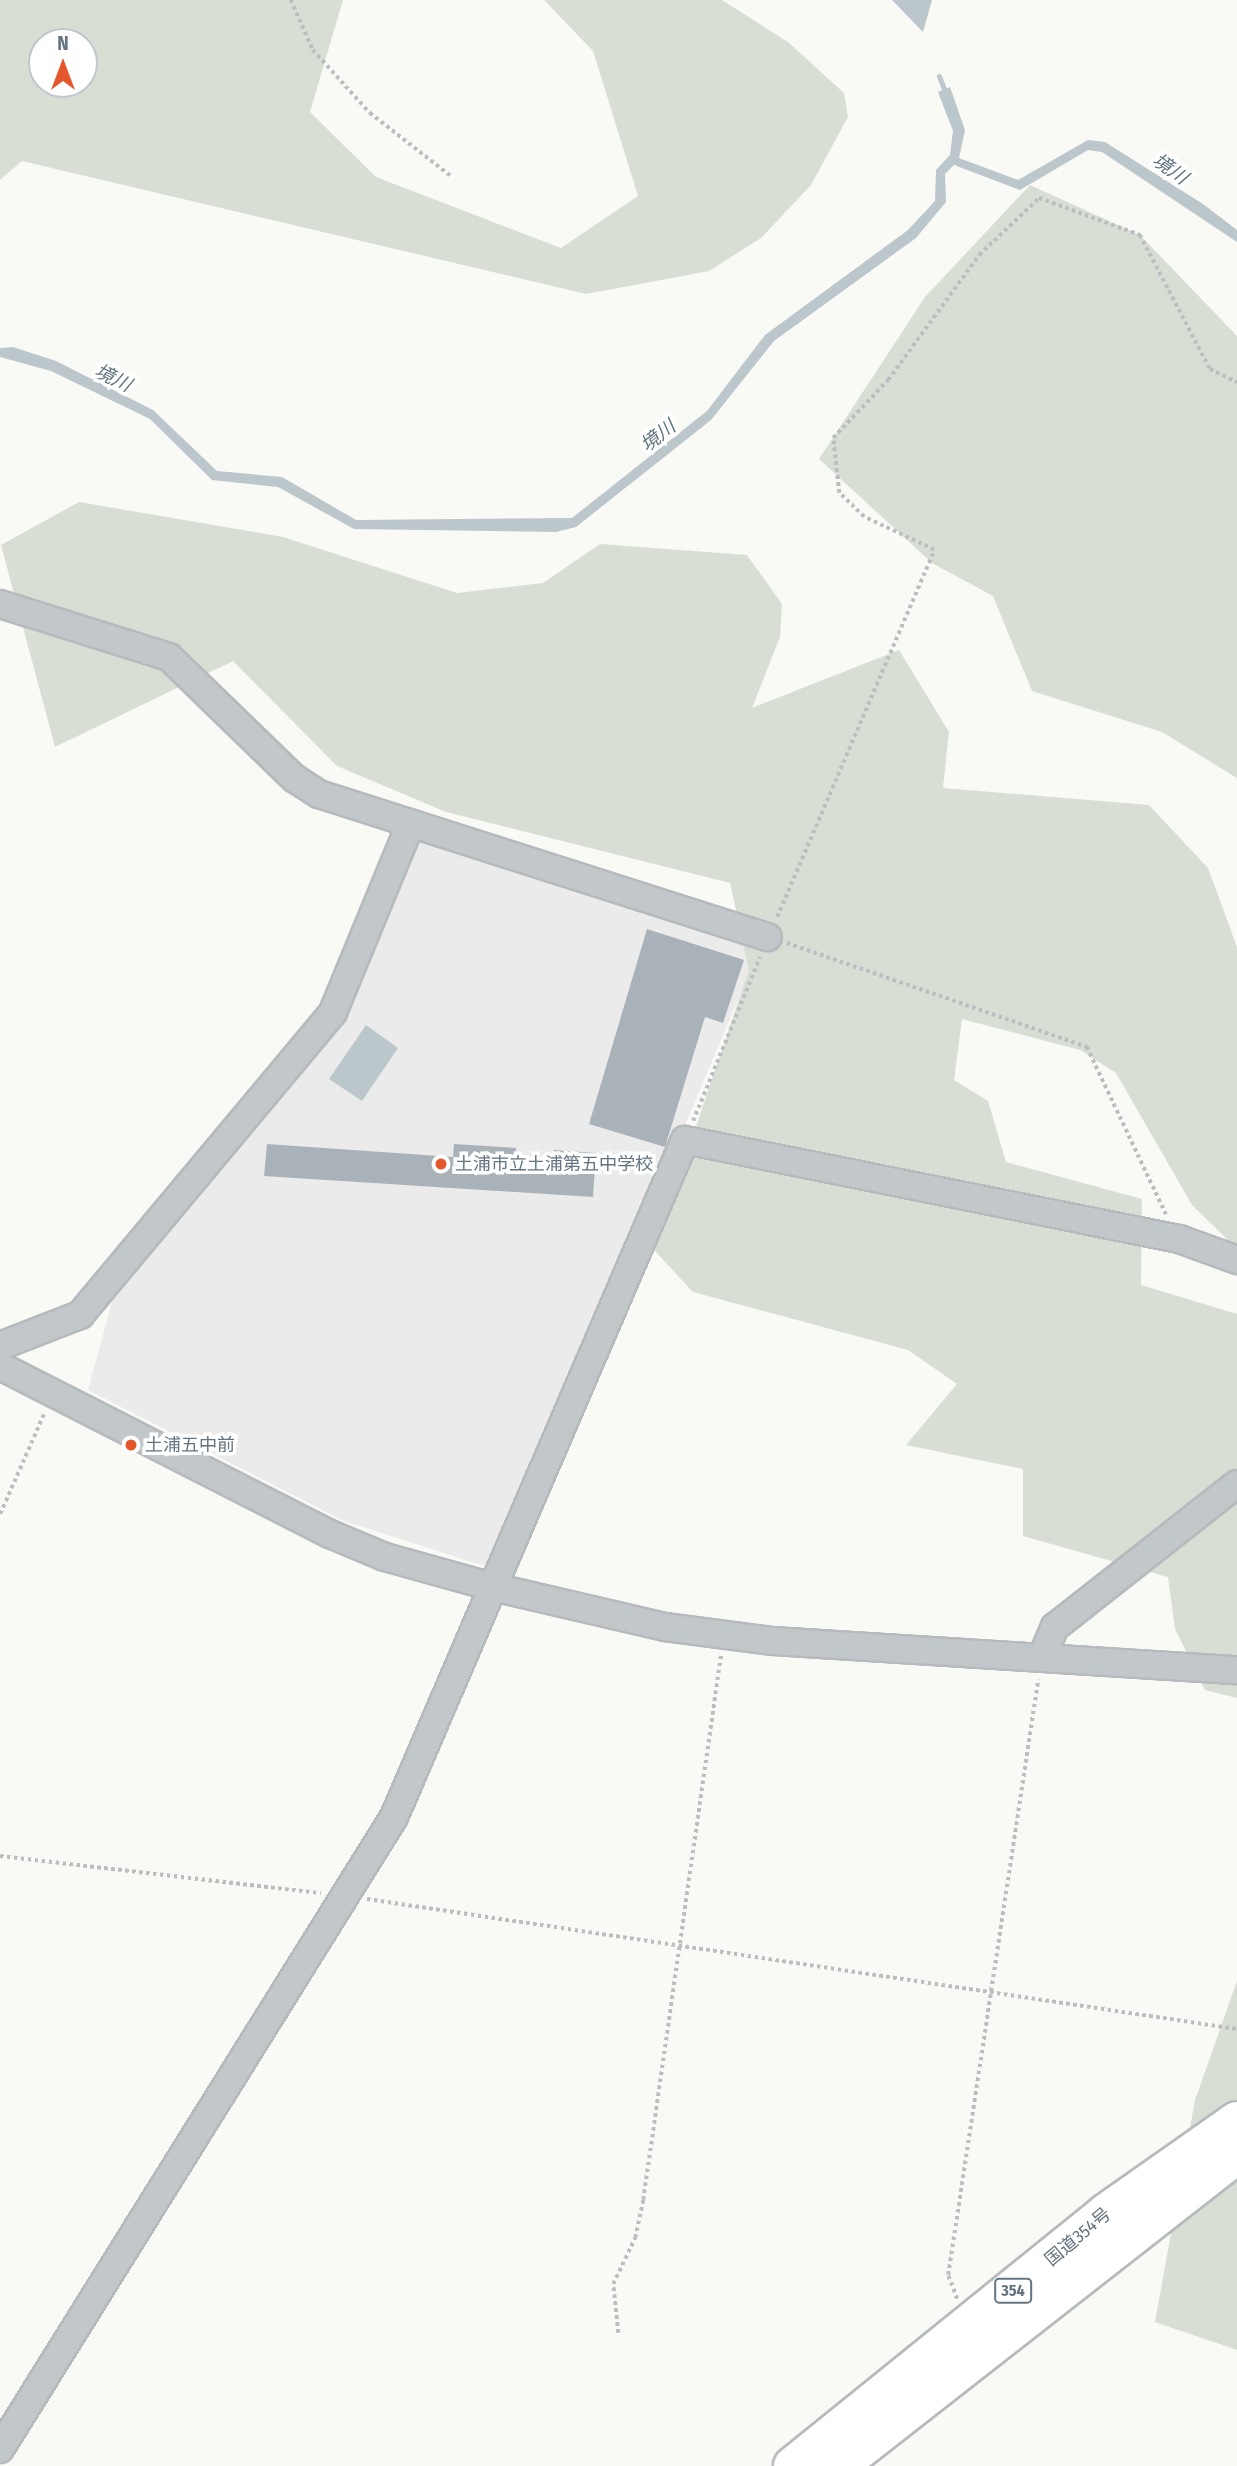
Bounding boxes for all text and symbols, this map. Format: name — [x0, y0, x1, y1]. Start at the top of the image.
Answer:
north arrow — [28, 28, 98, 98]
text: N — [57, 32, 69, 55]
water label: 境川 — [1148, 149, 1192, 189]
water label: 境川 — [91, 359, 135, 397]
water label: 境川 — [636, 415, 680, 457]
place label: 土浦市立土浦第五中学校 — [455, 1153, 653, 1175]
marker: 土浦市立土浦第五中学校 — [433, 1156, 449, 1172]
place label: 土浦五中前 — [145, 1434, 235, 1456]
marker: 土浦五中前 — [123, 1437, 139, 1453]
street label: 国道354号 — [1041, 2203, 1115, 2271]
road number: 354 — [994, 2278, 1032, 2304]

